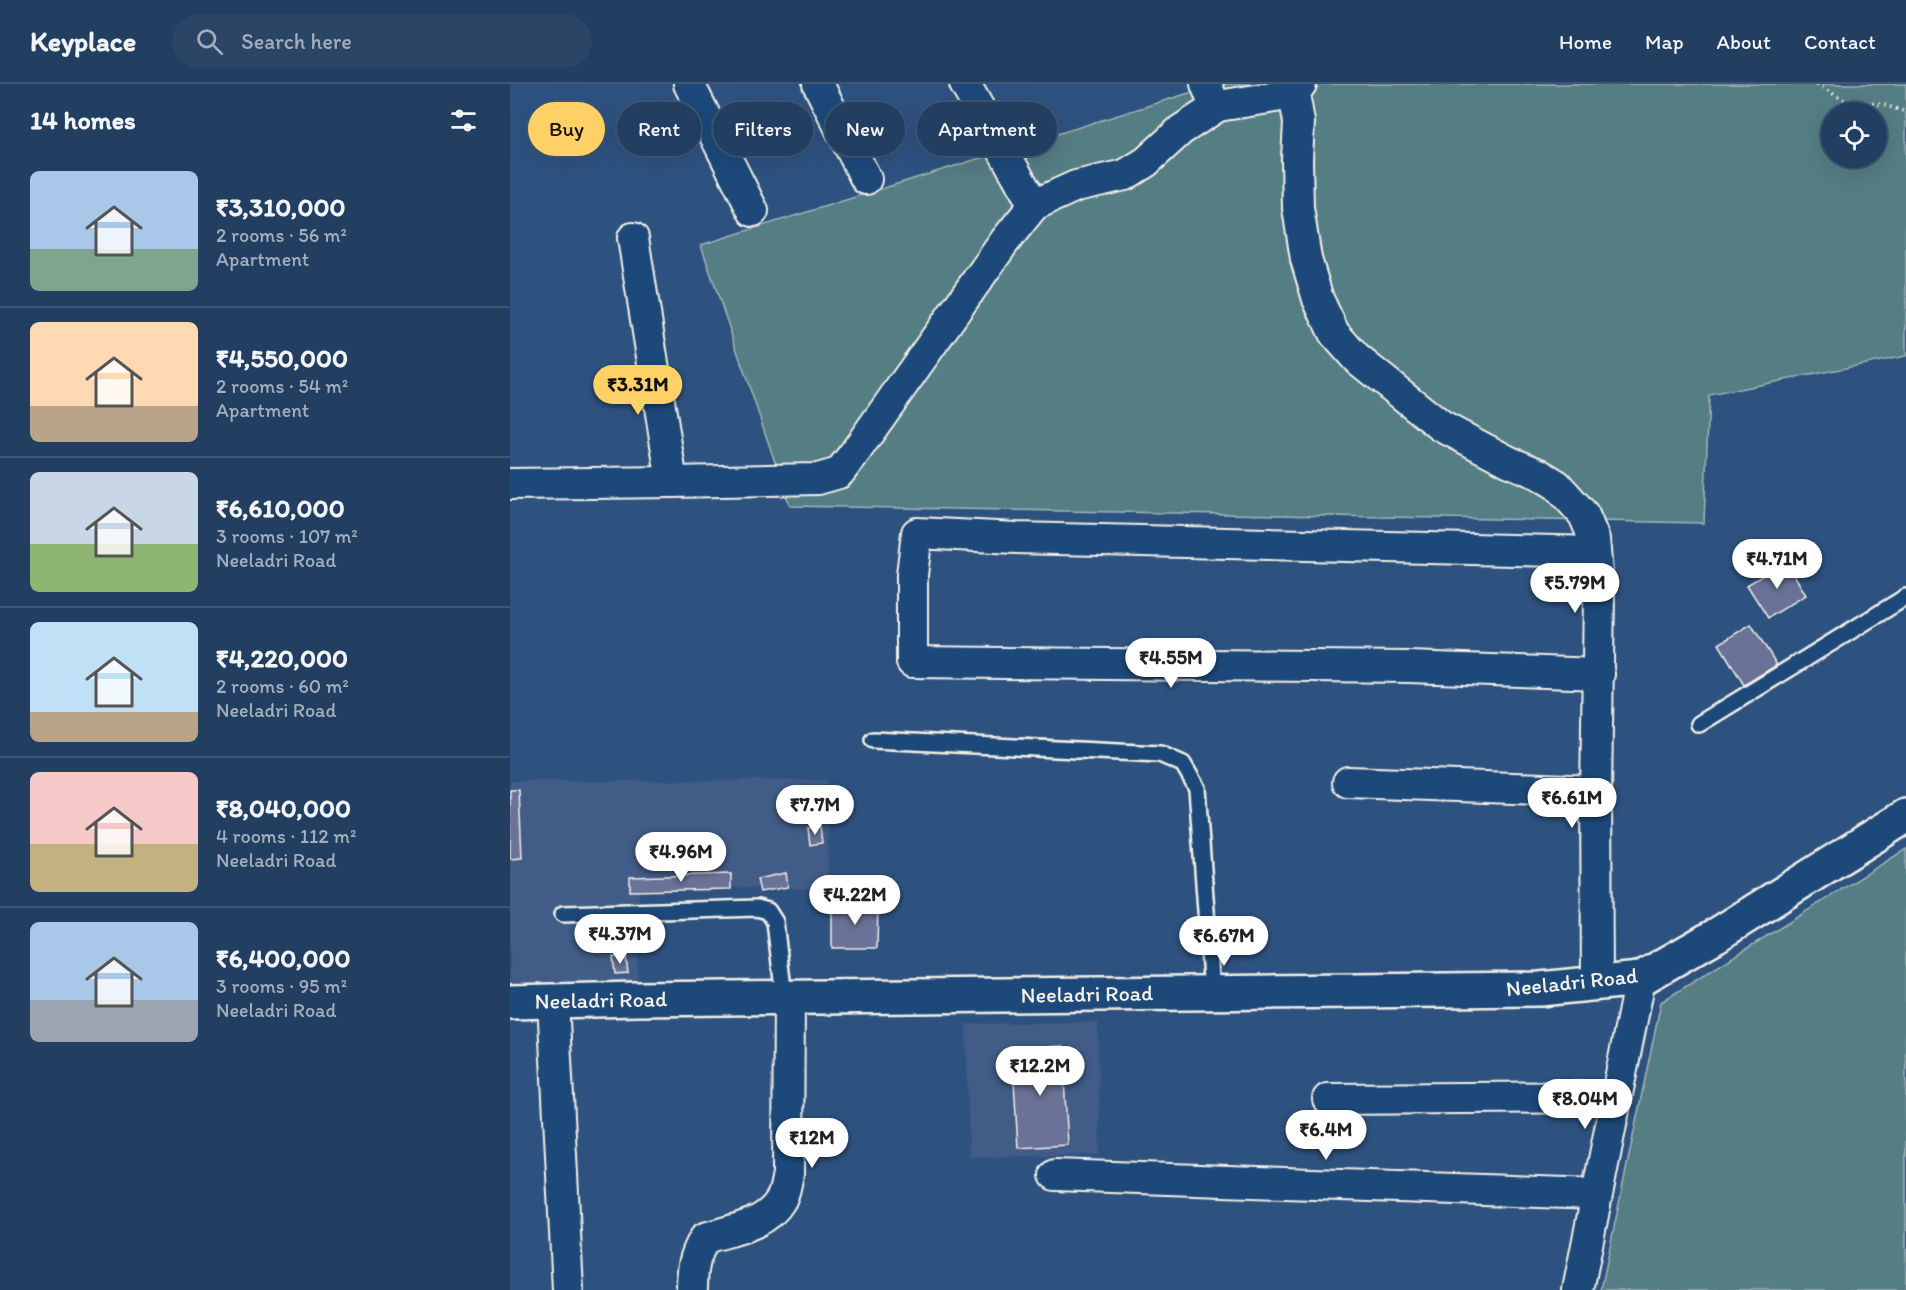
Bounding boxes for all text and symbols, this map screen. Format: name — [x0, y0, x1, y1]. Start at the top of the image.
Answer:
search box — [172, 14, 592, 68]
text: Keyplace — [30, 24, 136, 58]
icon: search — [193, 25, 226, 58]
text: Search here — [241, 28, 352, 55]
text: Home — [1559, 29, 1612, 54]
text: Map — [1645, 29, 1684, 54]
text: About — [1717, 29, 1771, 54]
text: Contact — [1804, 29, 1876, 54]
chip: Buy — [528, 102, 605, 156]
chip: Rent — [617, 102, 701, 156]
chip: Filters — [713, 102, 813, 156]
chip: New — [825, 102, 905, 156]
chip: Apartment — [917, 102, 1057, 156]
map controls — [1821, 102, 1887, 168]
button: locate — [1821, 102, 1887, 168]
text: 14 homes — [30, 104, 136, 136]
icon: filters — [447, 104, 480, 137]
text: ₹3,310,000 — [216, 191, 345, 223]
icon: home — [78, 195, 150, 267]
text: 2 rooms · 56 m² — [216, 223, 347, 247]
text: Apartment — [216, 247, 309, 271]
text: ₹4,550,000 — [216, 342, 348, 374]
icon: home — [78, 346, 150, 418]
pin: ₹3.31M — [589, 365, 687, 416]
text: ₹3.31M — [607, 372, 669, 396]
text: 2 rooms · 54 m² — [216, 374, 348, 398]
text: Apartment — [216, 398, 309, 422]
text: ₹6,610,000 — [216, 492, 345, 524]
icon: home — [78, 496, 150, 568]
text: 3 rooms · 107 m² — [216, 524, 358, 548]
pin: ₹4.71M — [1728, 539, 1826, 590]
text: ₹4.71M — [1746, 546, 1808, 570]
text: Neeladri Road — [216, 548, 337, 572]
pin: ₹5.79M — [1526, 563, 1624, 614]
text: ₹5.79M — [1544, 570, 1606, 594]
pin: ₹4.55M — [1122, 638, 1220, 689]
text: ₹4,220,000 — [216, 642, 348, 674]
text: ₹4.55M — [1139, 645, 1203, 669]
icon: home — [78, 646, 150, 718]
text: 2 rooms · 60 m² — [216, 674, 349, 698]
text: Neeladri Road — [216, 698, 337, 722]
pin: ₹6.61M — [1523, 778, 1621, 829]
pin: ₹7.7M — [773, 785, 857, 836]
text: ₹6.61M — [1542, 785, 1602, 809]
text: ₹8,040,000 — [216, 792, 351, 824]
text: ₹7.7M — [790, 792, 840, 816]
icon: home — [78, 796, 150, 868]
text: 4 rooms · 112 m² — [216, 824, 356, 848]
pin: ₹4.96M — [632, 832, 730, 883]
text: ₹4.96M — [649, 839, 713, 863]
text: Neeladri Road — [216, 848, 337, 872]
pin: ₹4.22M — [806, 875, 904, 926]
text: ₹4.22M — [823, 882, 887, 906]
pin: ₹4.37M — [571, 914, 669, 965]
pin: ₹6.67M — [1175, 916, 1273, 967]
text: ₹4.37M — [588, 921, 652, 945]
text: ₹6.67M — [1193, 923, 1255, 947]
text: ₹6,400,000 — [216, 942, 350, 974]
icon: home — [78, 946, 150, 1018]
street label: Neeladri Road — [1505, 962, 1639, 1002]
text: 3 rooms · 95 m² — [216, 974, 347, 998]
street label: Neeladri Road — [1020, 979, 1154, 1009]
street label: Neeladri Road — [534, 985, 668, 1015]
text: Neeladri Road — [216, 998, 337, 1022]
pin: ₹12.2M — [991, 1046, 1089, 1097]
text: ₹12.2M — [1010, 1053, 1070, 1077]
pin: ₹8.04M — [1536, 1079, 1634, 1130]
text: ₹8.04M — [1552, 1086, 1618, 1110]
pin: ₹6.4M — [1284, 1110, 1368, 1161]
text: ₹6.4M — [1300, 1117, 1353, 1141]
pin: ₹12M — [776, 1118, 848, 1169]
text: ₹12M — [789, 1125, 835, 1149]

